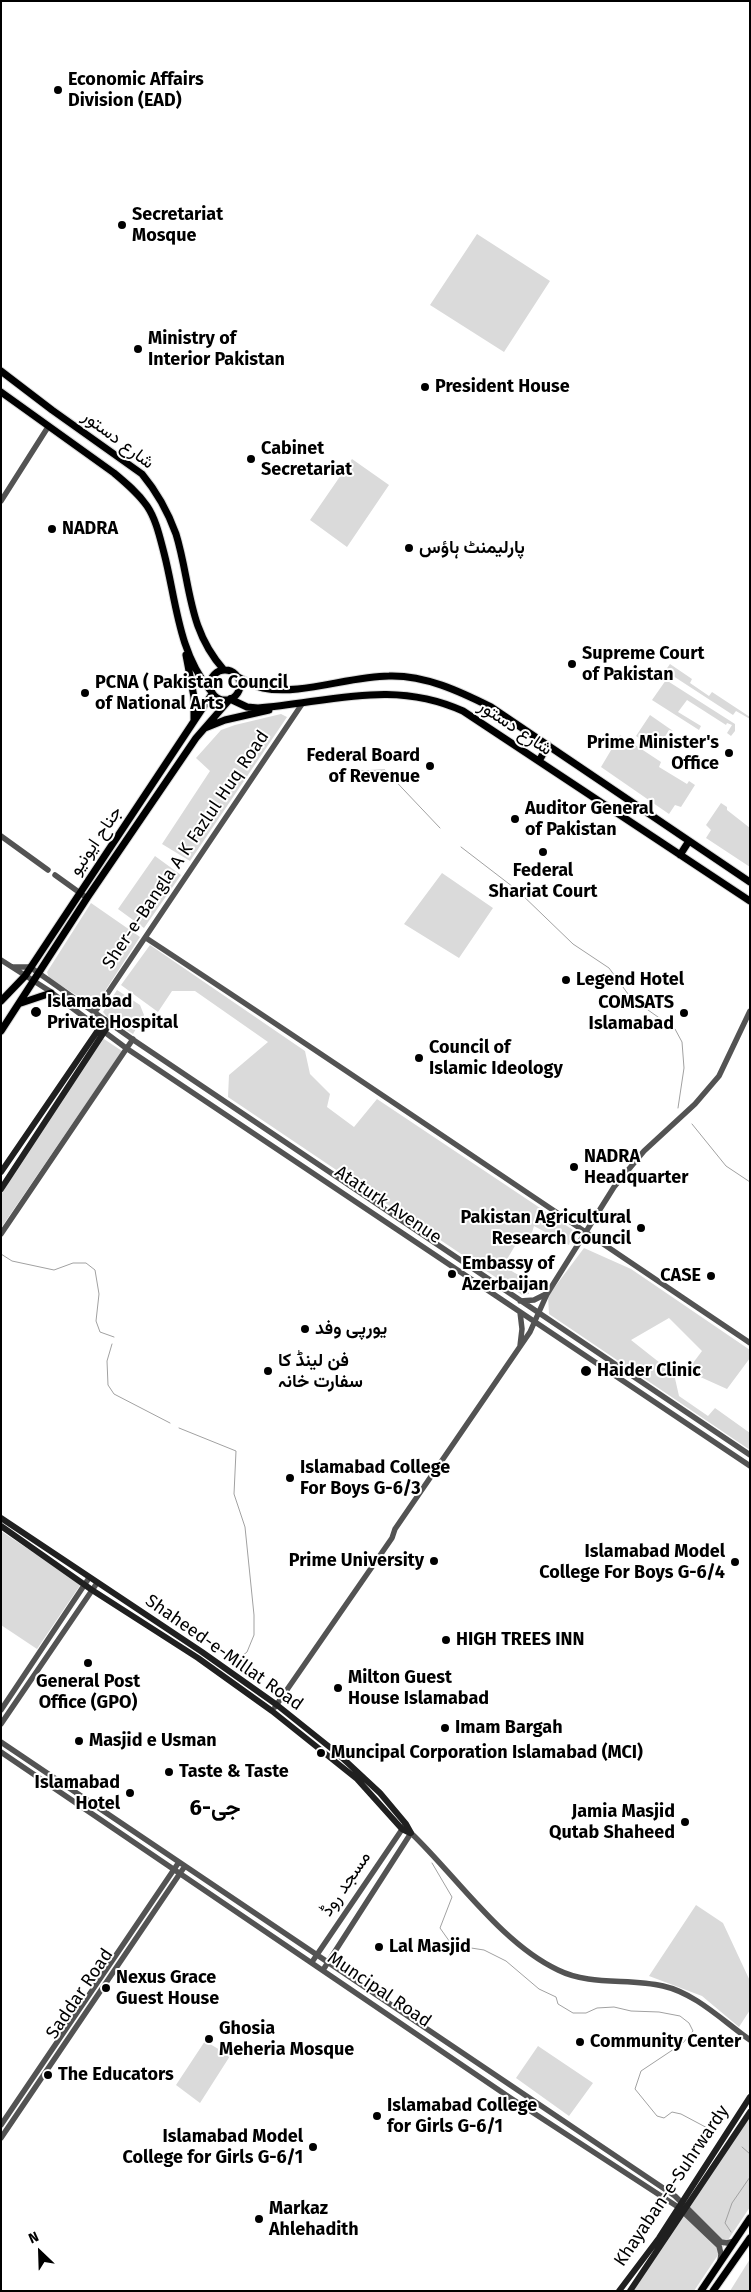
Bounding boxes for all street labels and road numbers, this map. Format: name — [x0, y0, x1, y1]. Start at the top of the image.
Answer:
street label: شارع دستور — [78, 406, 158, 474]
street label: شارع دستور — [474, 695, 556, 761]
street label: Sher-e-Bangla A K Fazlul Huq Road — [98, 727, 274, 973]
street label: جناح ایونیو — [65, 802, 127, 880]
street label: Ataturk Avenue — [331, 1161, 445, 1249]
street label: Shaheed-e-Millat Road — [141, 1590, 307, 1716]
street label: مسجد روڈ — [316, 1847, 376, 1921]
street label: Saddar Road — [42, 1945, 118, 2043]
street label: Muncipal Road — [323, 1947, 435, 2033]
street label: Khayaban-e-Suhrwardy — [610, 2101, 734, 2271]

